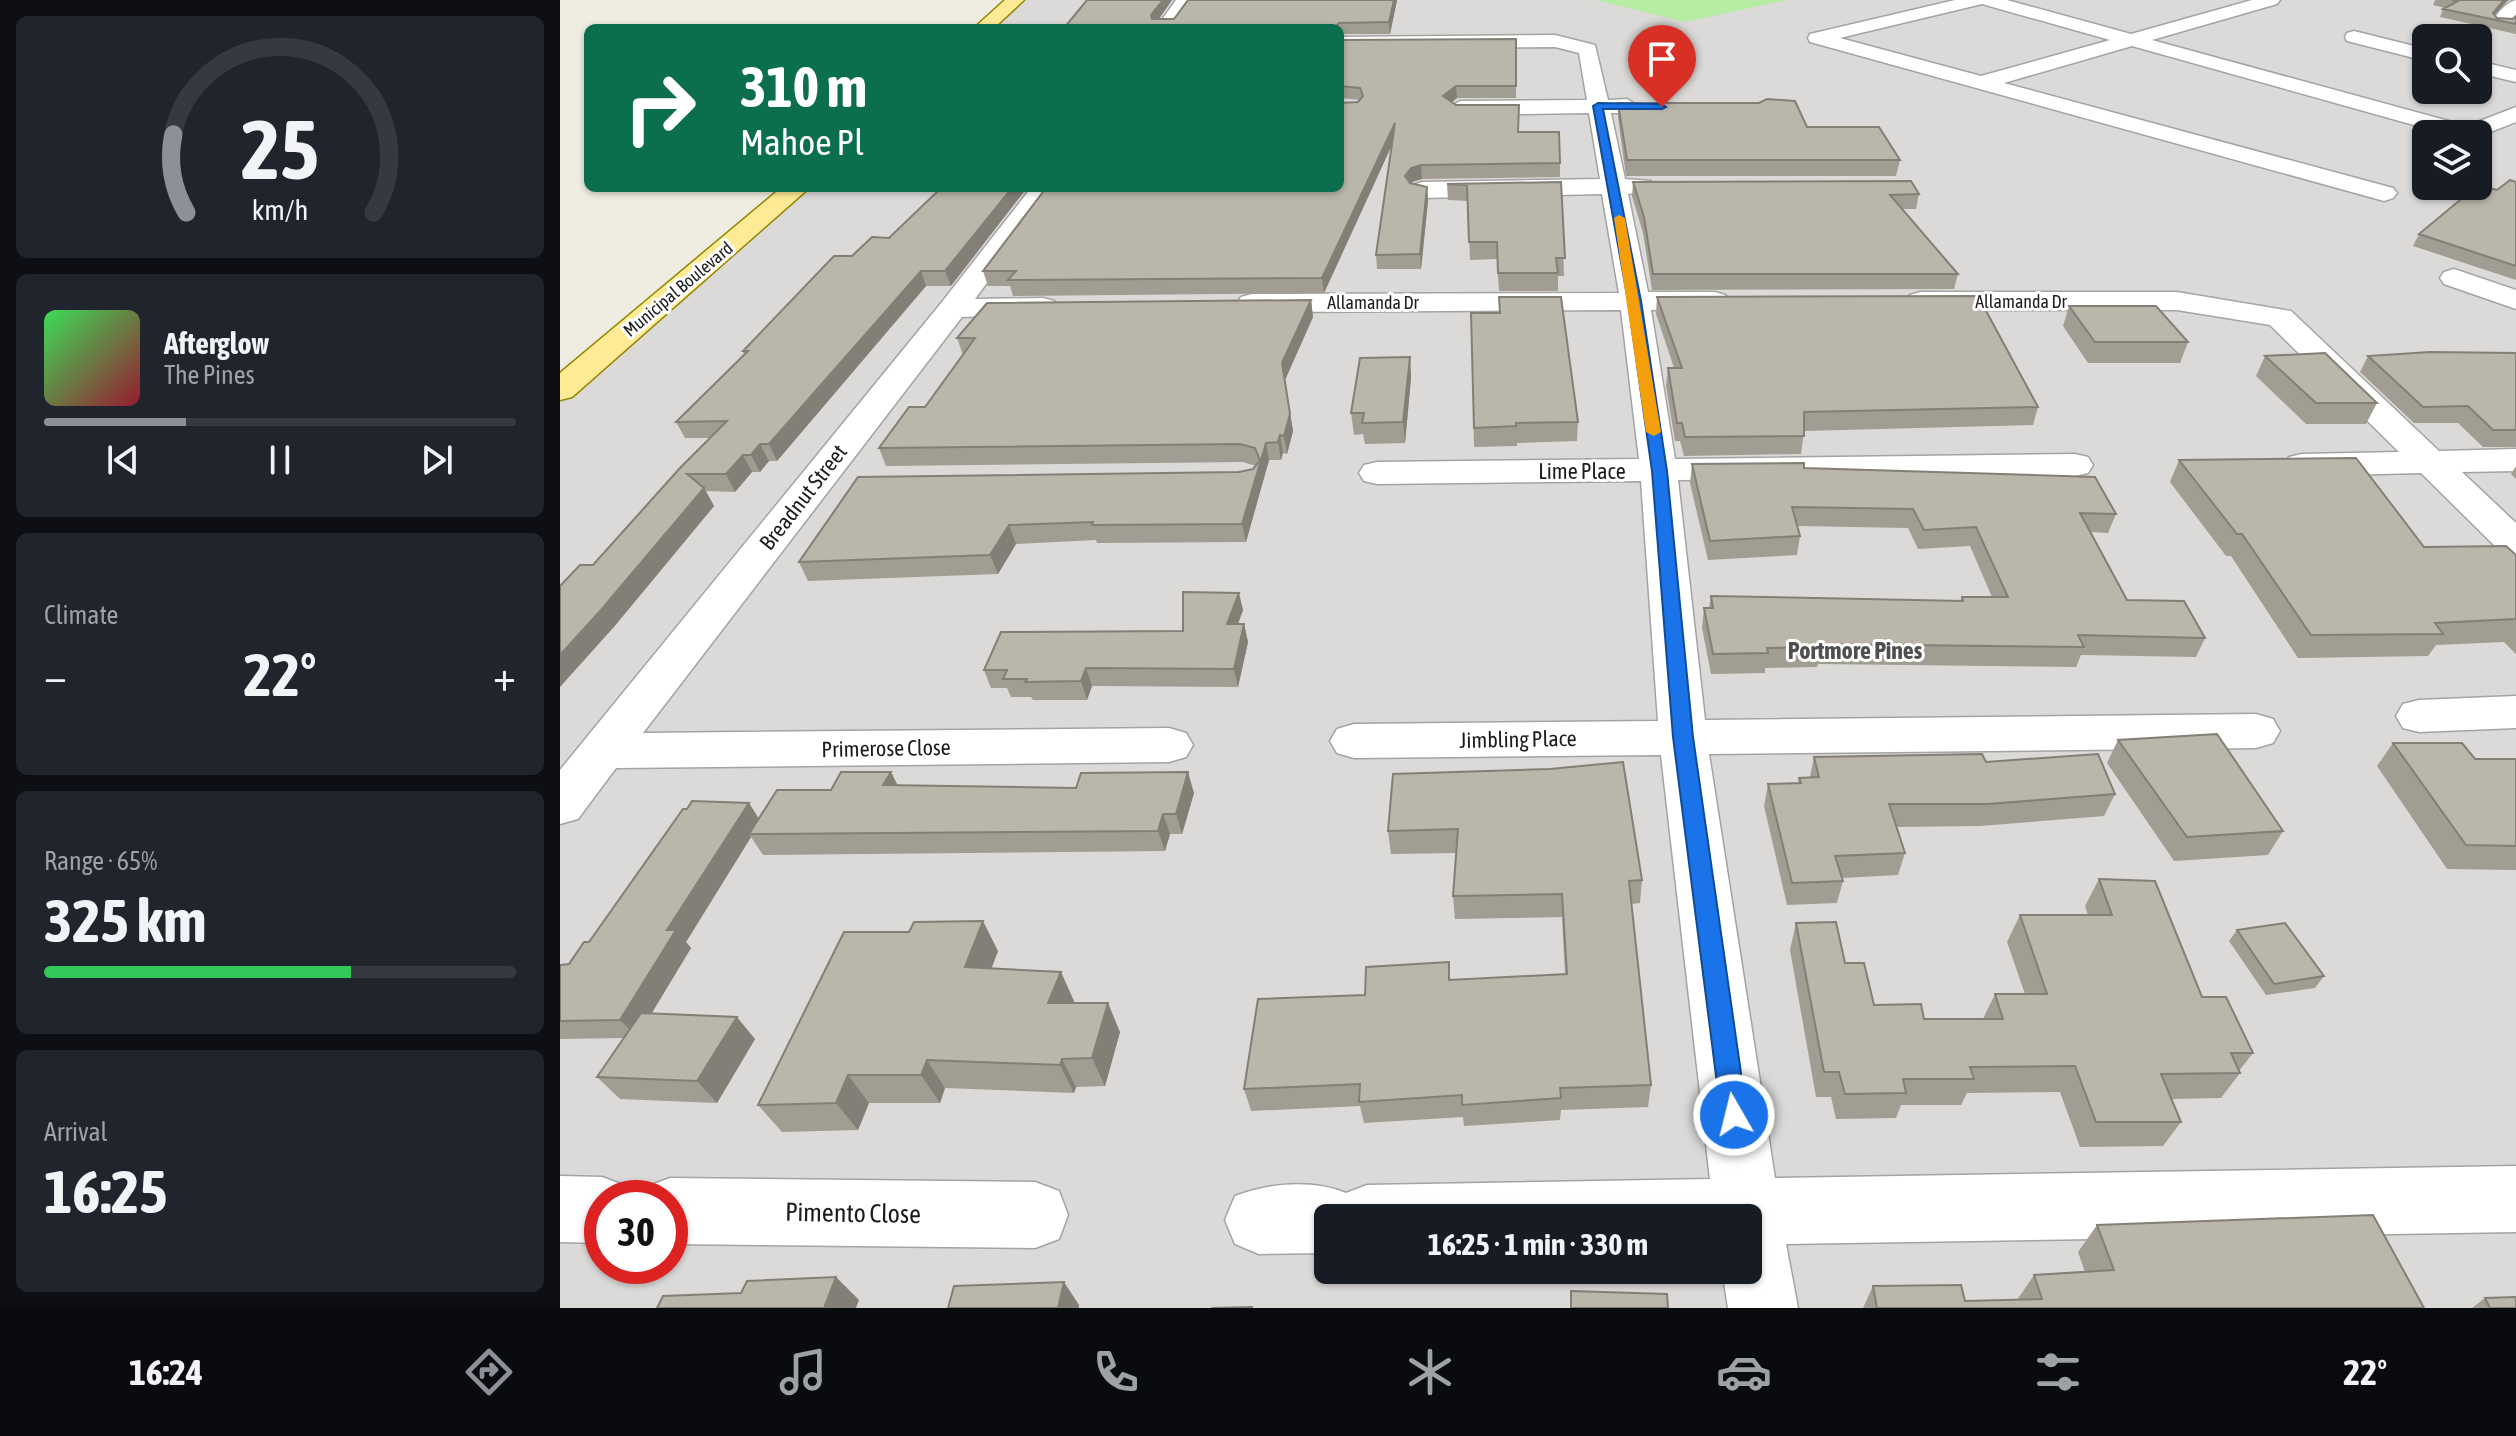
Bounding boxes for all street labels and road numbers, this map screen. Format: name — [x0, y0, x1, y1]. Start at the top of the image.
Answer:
street label: Municipal Boulevard — [619, 237, 737, 341]
street label: Allamanda Dr — [1975, 291, 2067, 312]
street label: Allamanda Dr — [1327, 292, 1419, 313]
street label: Breadnut Street — [754, 439, 852, 555]
street label: Lime Place — [1538, 458, 1626, 484]
street label: Jimbling Place — [1459, 725, 1577, 753]
street label: Primerose Close — [821, 734, 951, 762]
street label: Pimento Close — [785, 1197, 921, 1229]

